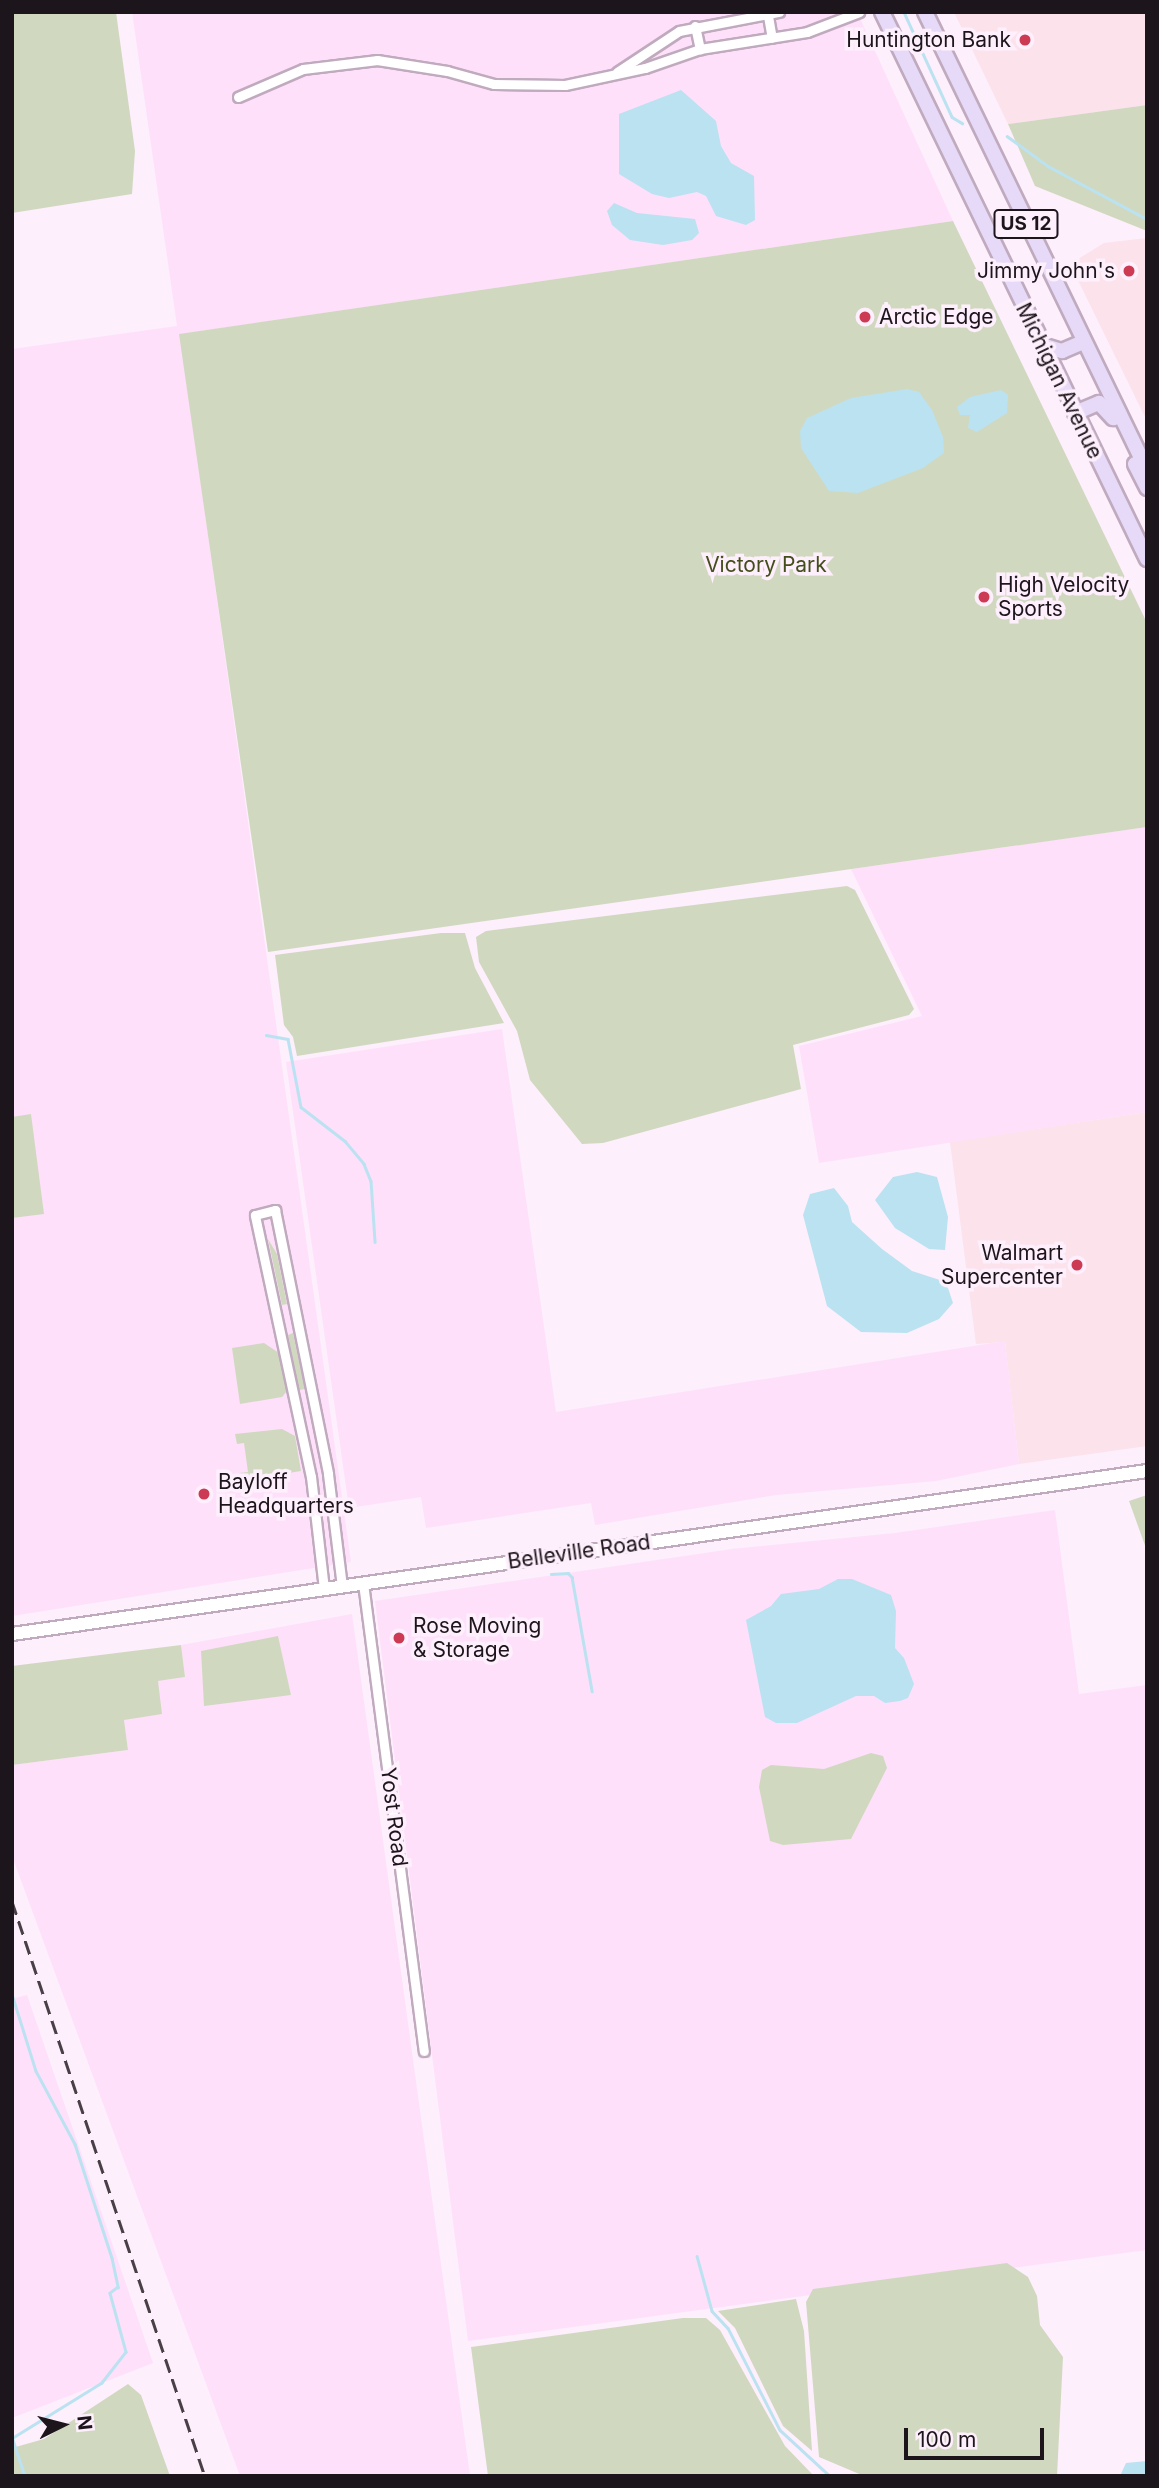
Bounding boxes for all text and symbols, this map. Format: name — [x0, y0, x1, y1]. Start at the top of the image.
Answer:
place label: Huntington Bank — [846, 27, 1011, 53]
marker: Huntington Bank — [1017, 32, 1033, 48]
road number: US 12 — [993, 208, 1059, 240]
place label: Jimmy John's — [977, 258, 1115, 284]
marker: Jimmy John's — [1121, 263, 1137, 279]
street label: Michigan Avenue — [1010, 299, 1108, 463]
place label: Arctic Edge — [879, 304, 994, 330]
marker: Arctic Edge — [857, 309, 873, 325]
park label: Victory Park — [705, 552, 827, 578]
place label: High Velocity Sports — [998, 572, 1129, 622]
marker: High Velocity Sports — [976, 589, 992, 605]
place label: Walmart Supercenter — [941, 1240, 1063, 1290]
marker: Walmart Supercenter — [1069, 1257, 1085, 1273]
place label: Bayloff Headquarters — [218, 1469, 354, 1519]
marker: Bayloff Headquarters — [196, 1486, 212, 1502]
street label: Belleville Road — [506, 1530, 652, 1574]
place label: Rose Moving & Storage — [413, 1613, 541, 1663]
marker: Rose Moving & Storage — [391, 1630, 407, 1646]
street label: Yost Road — [375, 1766, 413, 1868]
north arrow — [28, 2390, 98, 2460]
text: N — [72, 2414, 97, 2431]
scale bar — [907, 2414, 1047, 2458]
text: 100 m — [917, 2427, 976, 2452]

